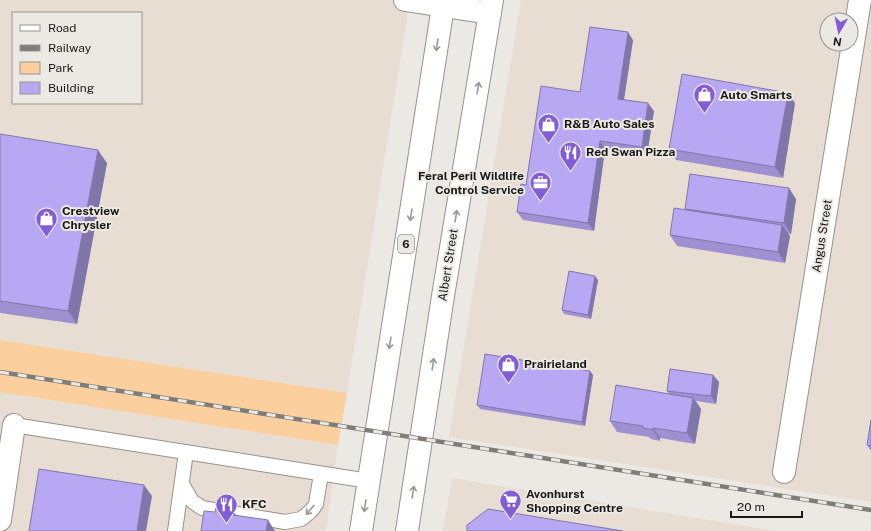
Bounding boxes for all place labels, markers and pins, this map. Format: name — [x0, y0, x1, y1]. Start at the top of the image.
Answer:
shop icon: Auto Smarts — [692, 82, 718, 115]
place label: Auto Smarts — [720, 88, 792, 102]
shop icon: R&B Auto Sales — [536, 111, 562, 144]
place label: R&B Auto Sales — [564, 117, 655, 131]
restaurant icon: Red Swan Pizza — [557, 139, 583, 172]
place label: Red Swan Pizza — [586, 145, 676, 159]
place label: Feral Peril Wildlife Control Service — [418, 169, 524, 197]
office icon: Feral Peril Wildlife Control Service — [527, 170, 553, 203]
place label: Crestview Chrysler — [62, 204, 120, 232]
shop icon: Crestview Chrysler — [33, 205, 59, 238]
shop icon: Prairieland — [495, 351, 521, 384]
place label: Prairieland — [524, 357, 587, 371]
place label: Avonhurst Shopping Centre — [526, 487, 623, 515]
supermarket icon: Avonhurst Shopping Centre — [497, 488, 523, 521]
restaurant icon: KFC — [213, 491, 239, 524]
place label: KFC — [242, 497, 267, 511]

